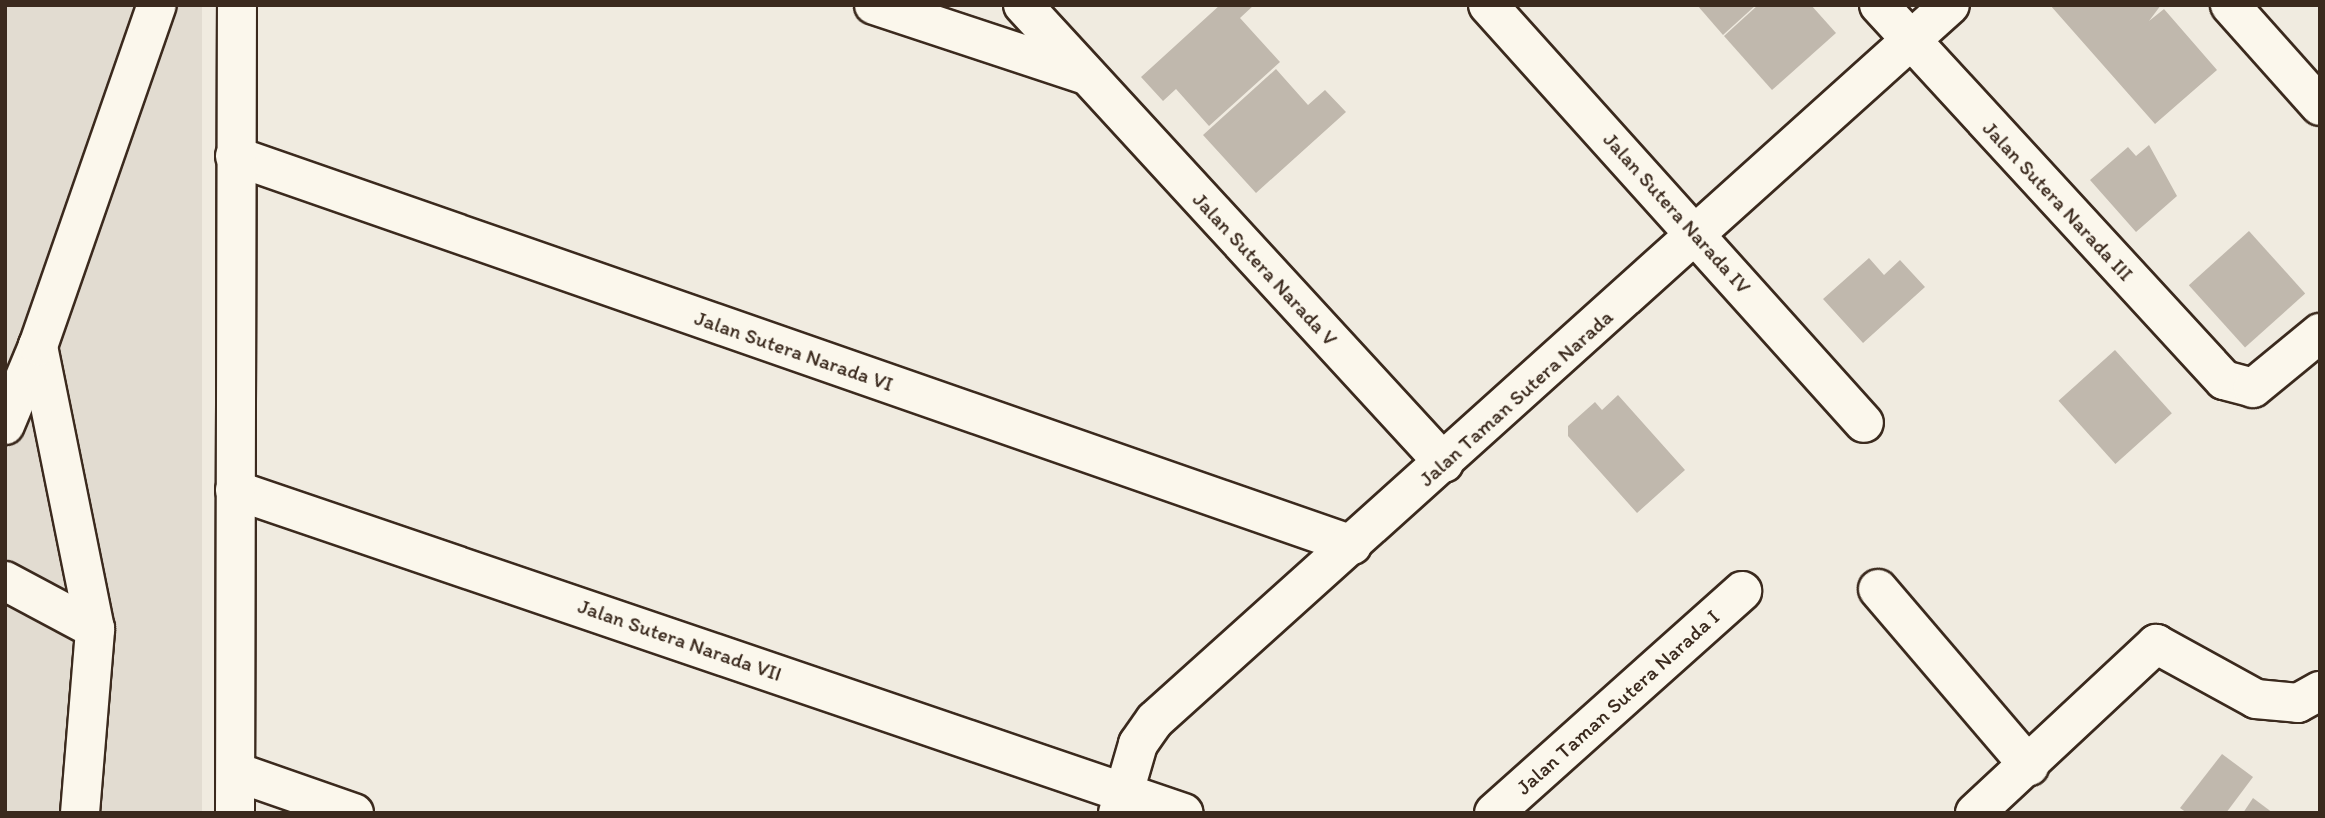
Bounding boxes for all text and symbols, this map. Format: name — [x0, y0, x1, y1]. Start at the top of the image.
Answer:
street label: Jalan Sutera Narada III — [1977, 116, 2139, 286]
street label: Jalan Sutera Narada IV — [1598, 127, 1756, 299]
street label: Jalan Sutera Narada V — [1187, 187, 1343, 351]
street label: Jalan Sutera Narada VI — [691, 305, 897, 397]
street label: Jalan Taman Sutera Narada — [1415, 306, 1617, 490]
street label: Jalan Sutera Narada VII — [575, 593, 785, 687]
street label: Jalan Taman Sutera Narada I — [1513, 605, 1723, 799]

